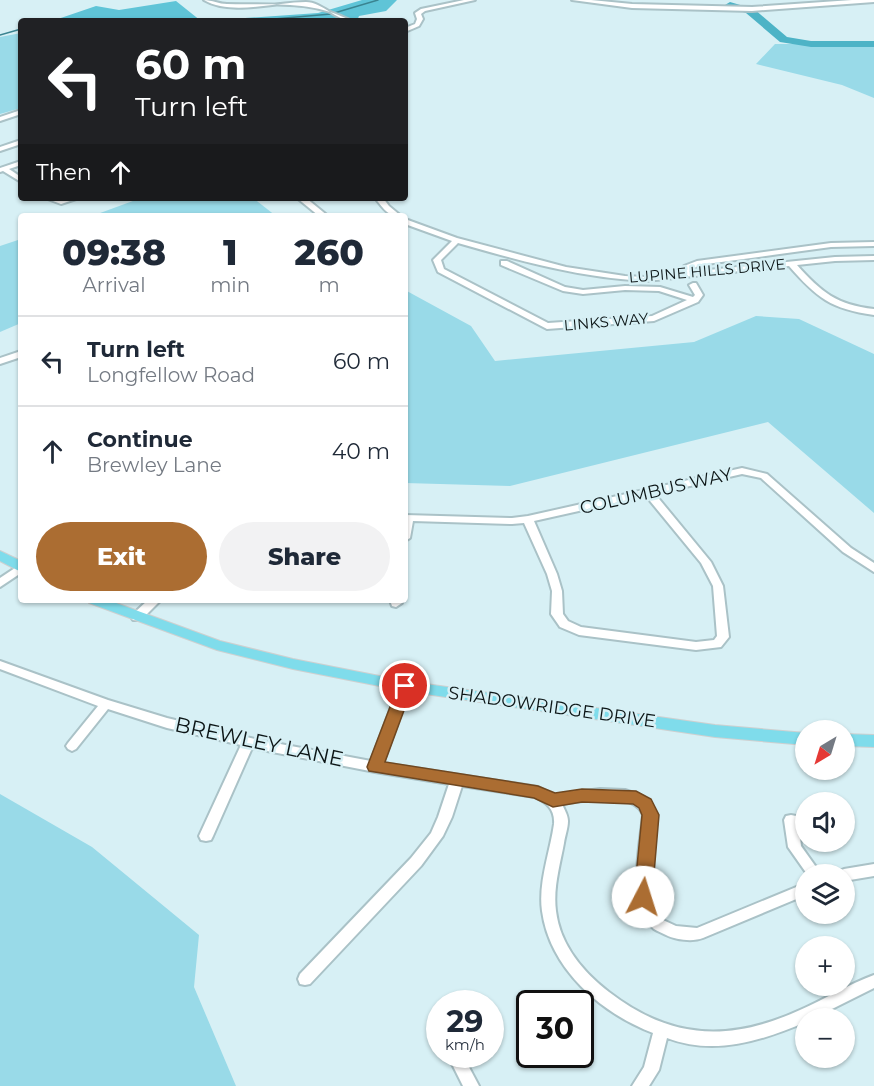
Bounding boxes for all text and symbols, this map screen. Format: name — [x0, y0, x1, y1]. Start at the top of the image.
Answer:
text: 60 m — [135, 38, 246, 90]
icon: left — [36, 42, 114, 120]
text: Turn left — [135, 90, 248, 123]
icon: ahead — [104, 156, 137, 189]
text: Then — [36, 159, 92, 186]
text: 09:38 — [62, 230, 166, 274]
text: 1 — [223, 230, 238, 274]
text: 260 — [294, 230, 364, 274]
street label: LUPINE HILLS DRIVE — [628, 254, 786, 287]
text: Arrival — [83, 273, 146, 297]
text: min — [210, 273, 250, 297]
text: m — [319, 273, 340, 297]
street label: LINKS WAY — [563, 308, 650, 335]
text: Turn left — [87, 336, 185, 363]
icon: left — [36, 345, 69, 378]
text: 60 m — [333, 348, 390, 375]
text: Longfellow Road — [87, 363, 255, 387]
text: Continue — [87, 426, 193, 453]
icon: ahead — [36, 435, 69, 468]
text: 40 m — [332, 438, 390, 465]
text: Brewley Lane — [87, 453, 222, 477]
street label: COLUMBUS WAY — [578, 463, 735, 519]
button: Exit — [36, 522, 207, 591]
button: Share — [219, 522, 390, 591]
pin — [379, 660, 430, 711]
icon: arrive — [388, 669, 421, 702]
street label: SHADOWRIDGE DRIVE — [447, 682, 657, 732]
street label: BREWLEY LANE — [173, 711, 346, 772]
north arrow — [795, 720, 855, 780]
map controls — [795, 720, 855, 1068]
button: sound — [795, 792, 855, 852]
button: layers — [795, 864, 855, 924]
position arrow — [611, 865, 675, 929]
button: + — [795, 936, 855, 996]
speed limit sign: 30 — [516, 990, 594, 1068]
text: 29 — [447, 1003, 483, 1040]
button: − — [795, 1008, 855, 1068]
text: km/h — [445, 1035, 485, 1054]

